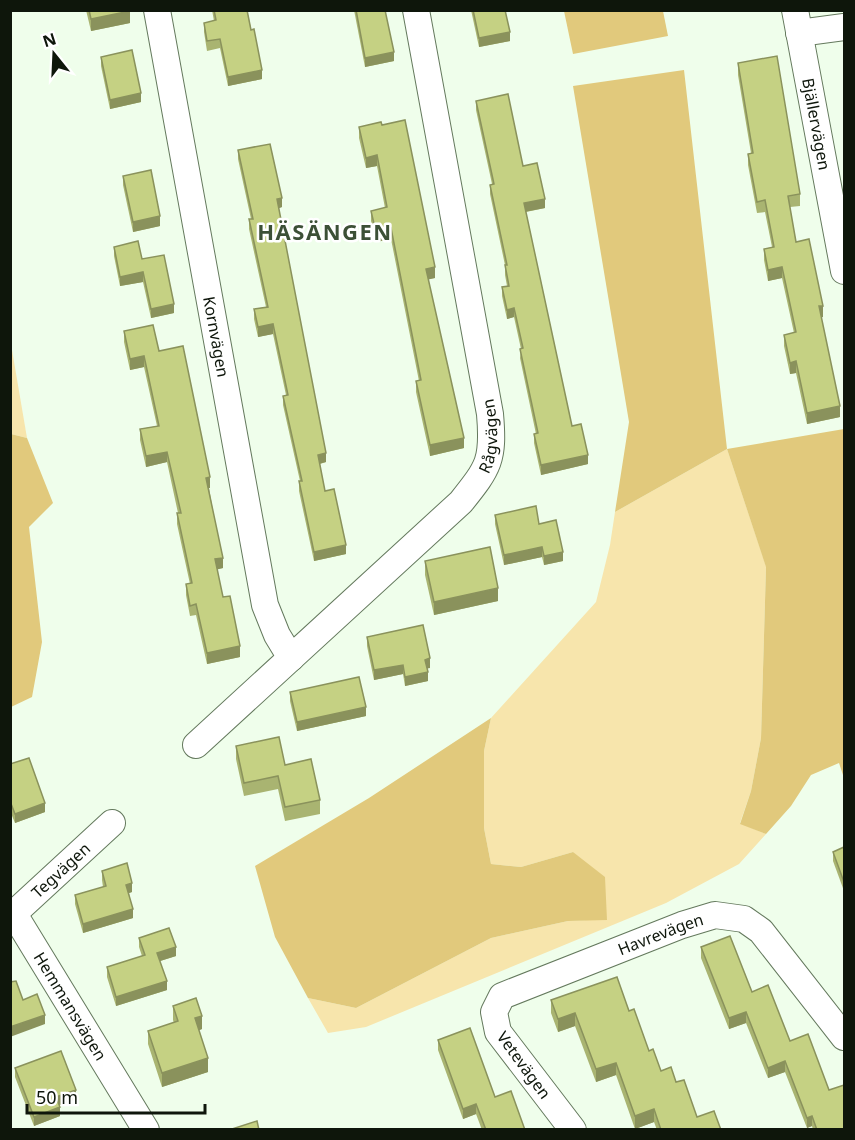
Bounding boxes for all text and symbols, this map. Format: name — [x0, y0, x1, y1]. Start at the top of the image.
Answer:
north arrow — [24, 24, 84, 84]
text: N — [40, 27, 59, 52]
street label: Bjällervägen — [797, 76, 836, 172]
district label: HÄSÄNGEN — [257, 216, 393, 246]
street label: Kornvägen — [198, 294, 234, 379]
street label: Rågvägen — [473, 397, 502, 477]
street label: Tegvägen — [27, 838, 95, 903]
street label: Havrevägen — [615, 908, 706, 960]
street label: Hemmansvägen — [29, 948, 112, 1064]
street label: Vetevägen — [492, 1027, 556, 1103]
scale bar — [27, 1077, 206, 1115]
text: 50 m — [36, 1085, 78, 1109]

